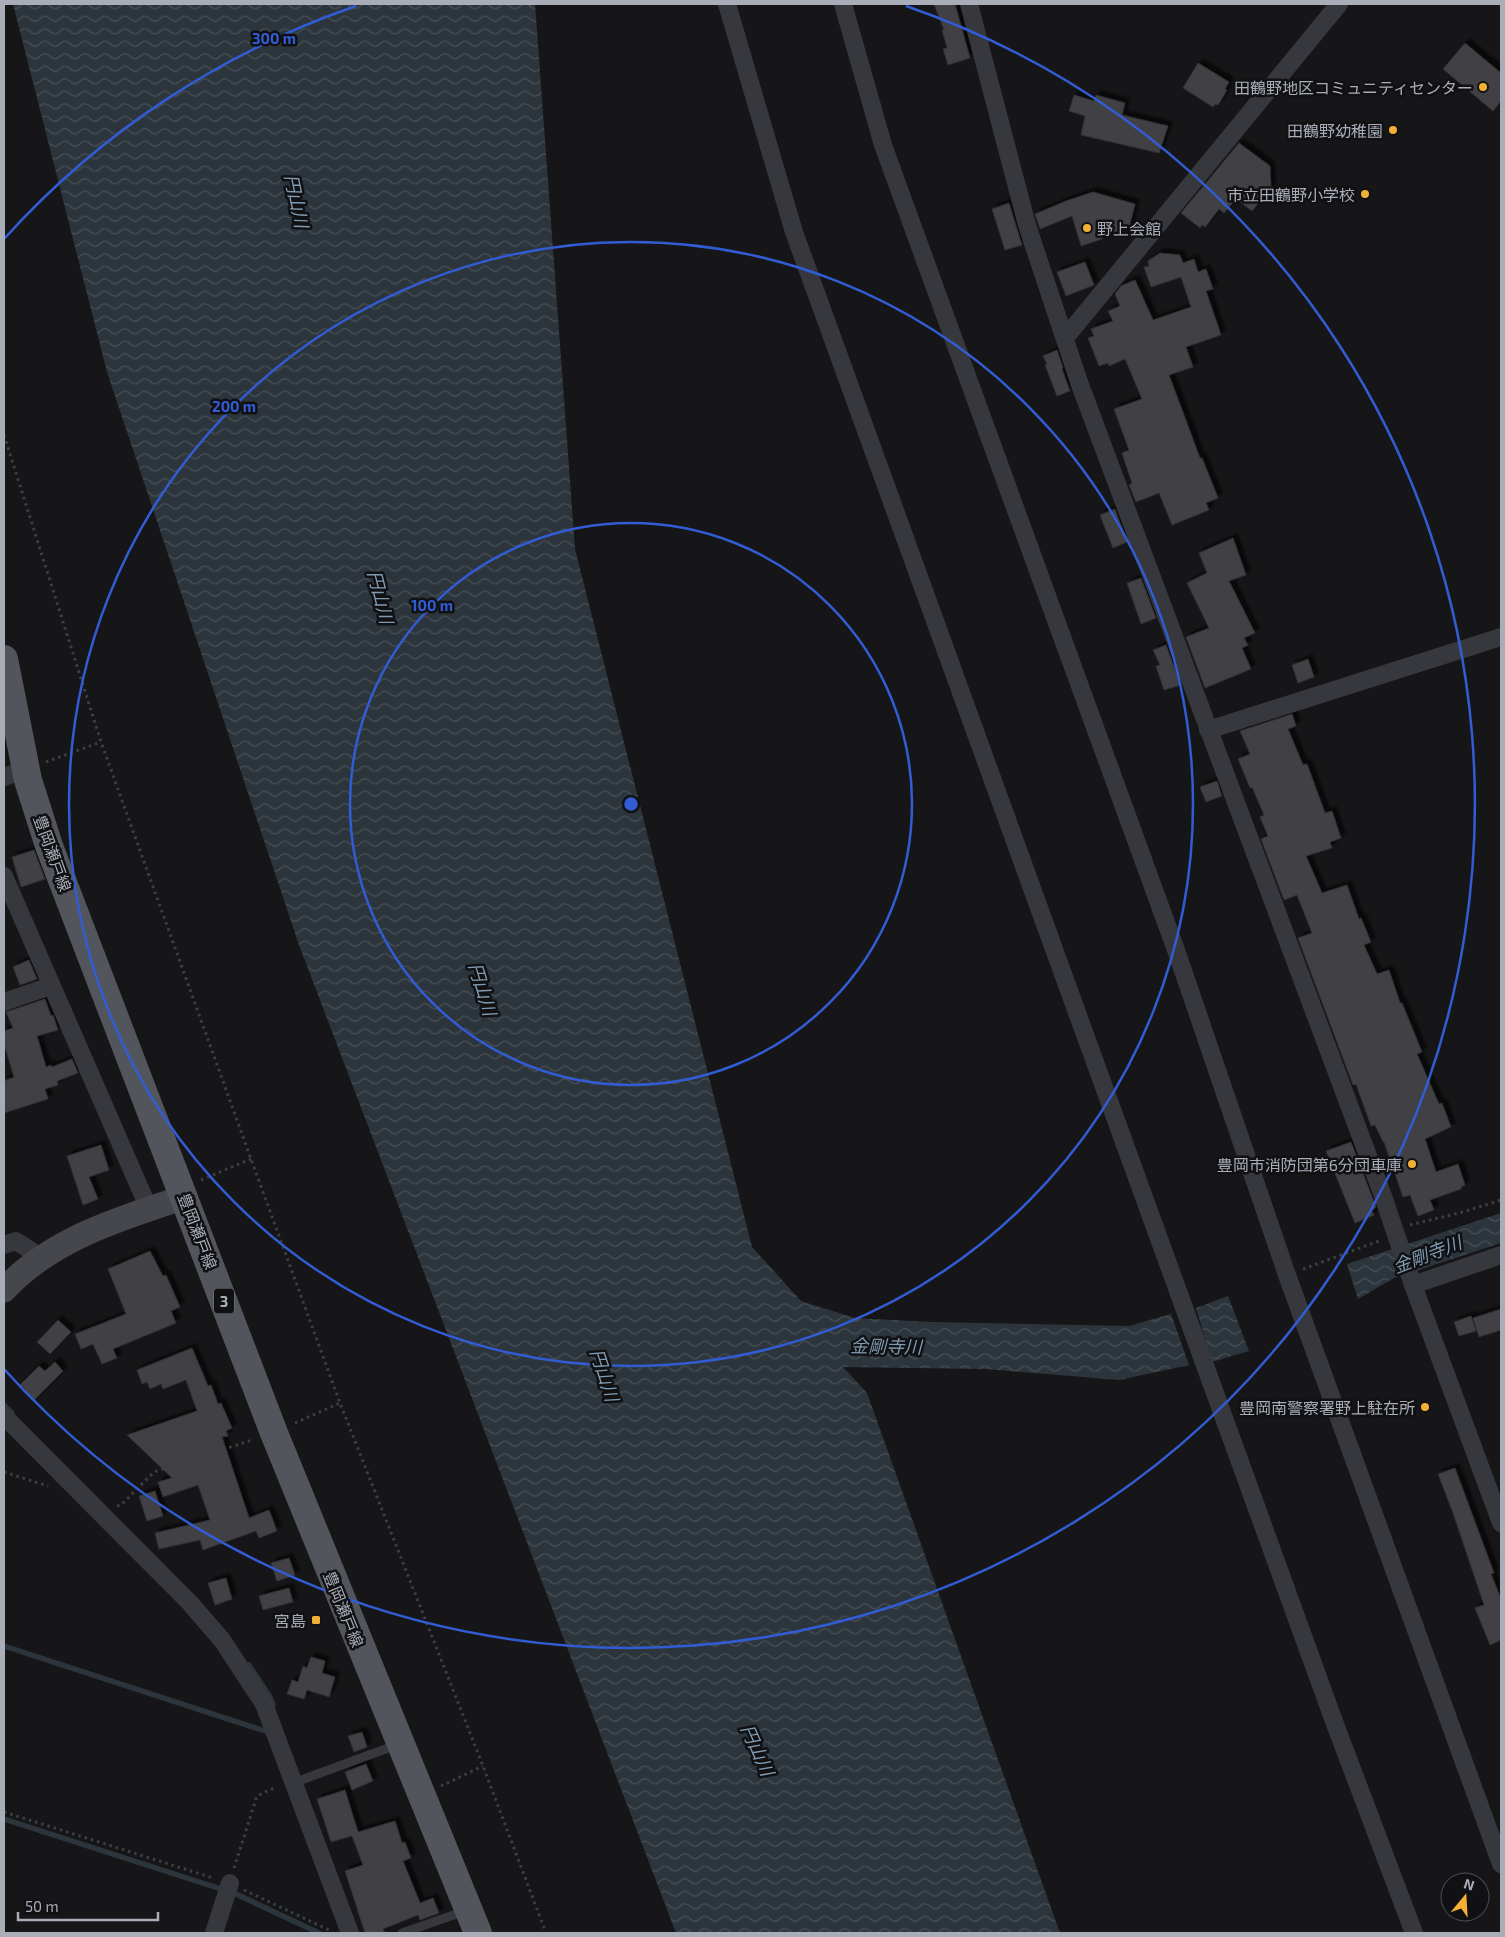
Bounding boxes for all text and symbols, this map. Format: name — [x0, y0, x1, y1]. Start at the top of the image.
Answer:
text: 300 m — [252, 29, 296, 47]
place label: 田鶴野地区コミュニティセンター — [1234, 78, 1473, 97]
marker: 田鶴野地区コミュニティセンター — [1477, 81, 1489, 93]
place label: 田鶴野幼稚園 — [1287, 121, 1383, 140]
marker: 田鶴野幼稚園 — [1387, 124, 1399, 136]
water label: 円山川 — [281, 172, 314, 232]
place label: 市立田鶴野小学校 — [1227, 185, 1355, 204]
marker: 市立田鶴野小学校 — [1359, 188, 1371, 200]
place label: 野上会館 — [1097, 219, 1161, 238]
marker: 野上会館 — [1081, 222, 1093, 234]
text: 200 m — [212, 397, 256, 415]
water label: 円山川 — [364, 568, 399, 628]
text: 100 m — [411, 596, 453, 614]
centre of rings — [622, 795, 640, 813]
street label: 豊岡瀬戸線 — [30, 812, 76, 894]
water label: 円山川 — [465, 960, 502, 1020]
place label: 豊岡市消防団第6分団車庫 — [1217, 1155, 1402, 1174]
marker: 豊岡市消防団第6分団車庫 — [1406, 1158, 1418, 1170]
street label: 豊岡瀬戸線 — [175, 1190, 221, 1272]
water label: 金剛寺川 — [1389, 1230, 1466, 1277]
road number: 3 — [214, 1288, 234, 1314]
water label: 金剛寺川 — [850, 1334, 924, 1358]
water label: 円山川 — [586, 1346, 624, 1406]
place label: 豊岡南警察署野上駐在所 — [1239, 1398, 1415, 1417]
marker: 豊岡南警察署野上駐在所 — [1419, 1401, 1431, 1413]
street label: 豊岡瀬戸線 — [320, 1568, 368, 1650]
place label: 宮島 — [274, 1611, 306, 1630]
marker: 宮島 — [310, 1614, 322, 1626]
water label: 円山川 — [737, 1721, 780, 1781]
north arrow — [1440, 1872, 1490, 1922]
text: N — [1462, 1875, 1477, 1894]
scale bar — [18, 1890, 158, 1922]
text: 50 m — [25, 1897, 59, 1915]

